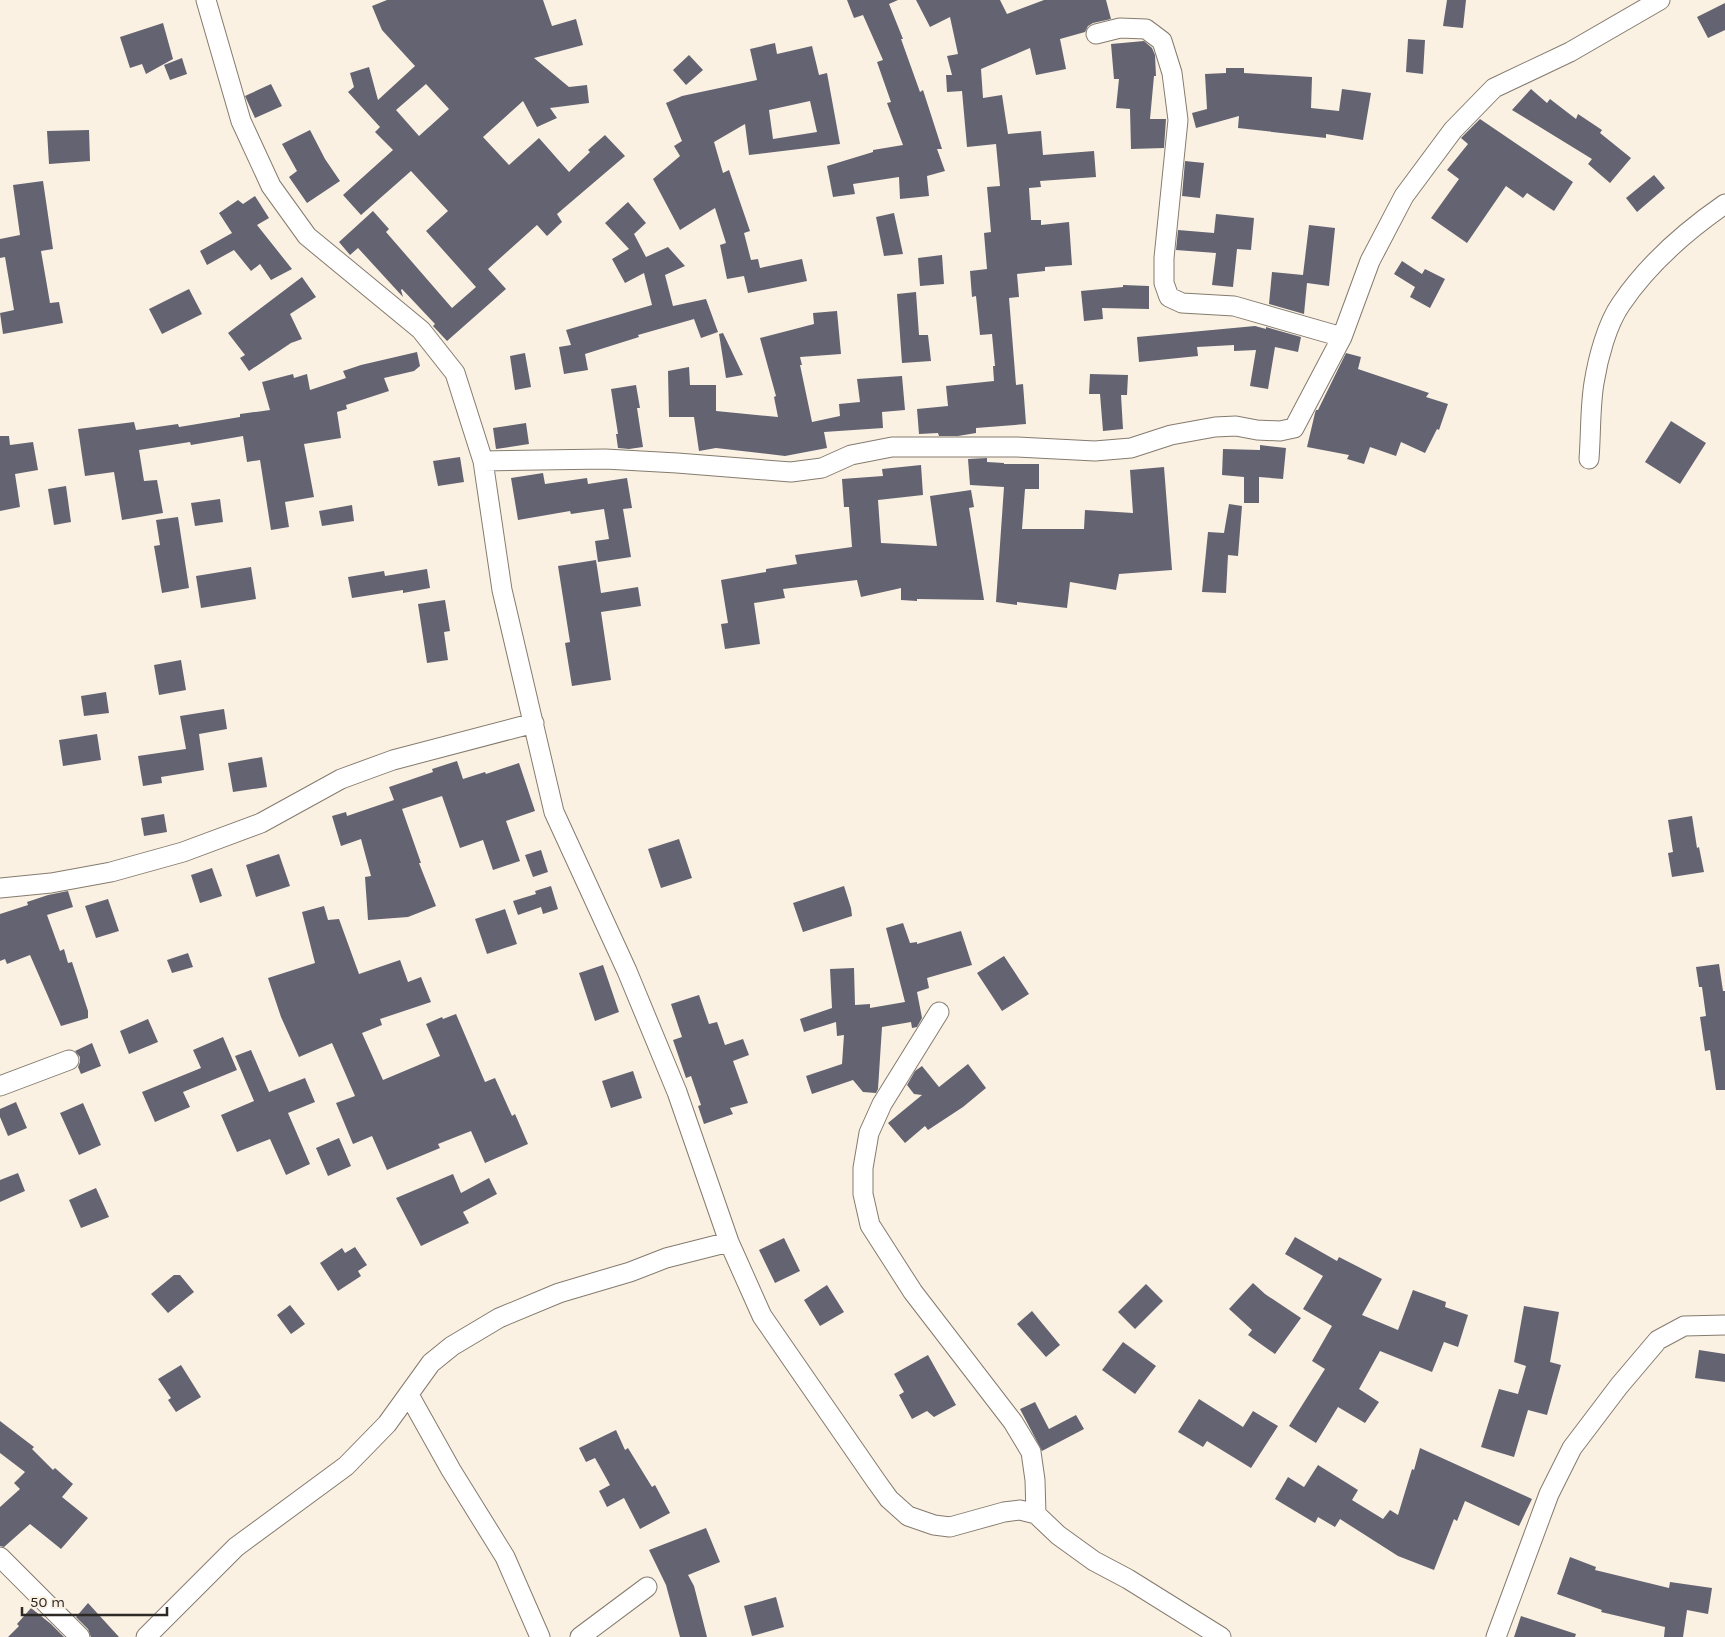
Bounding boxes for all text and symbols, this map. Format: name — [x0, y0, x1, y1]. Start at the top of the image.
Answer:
scale bar — [22, 1584, 168, 1616]
text: 50 m — [30, 1593, 65, 1611]

